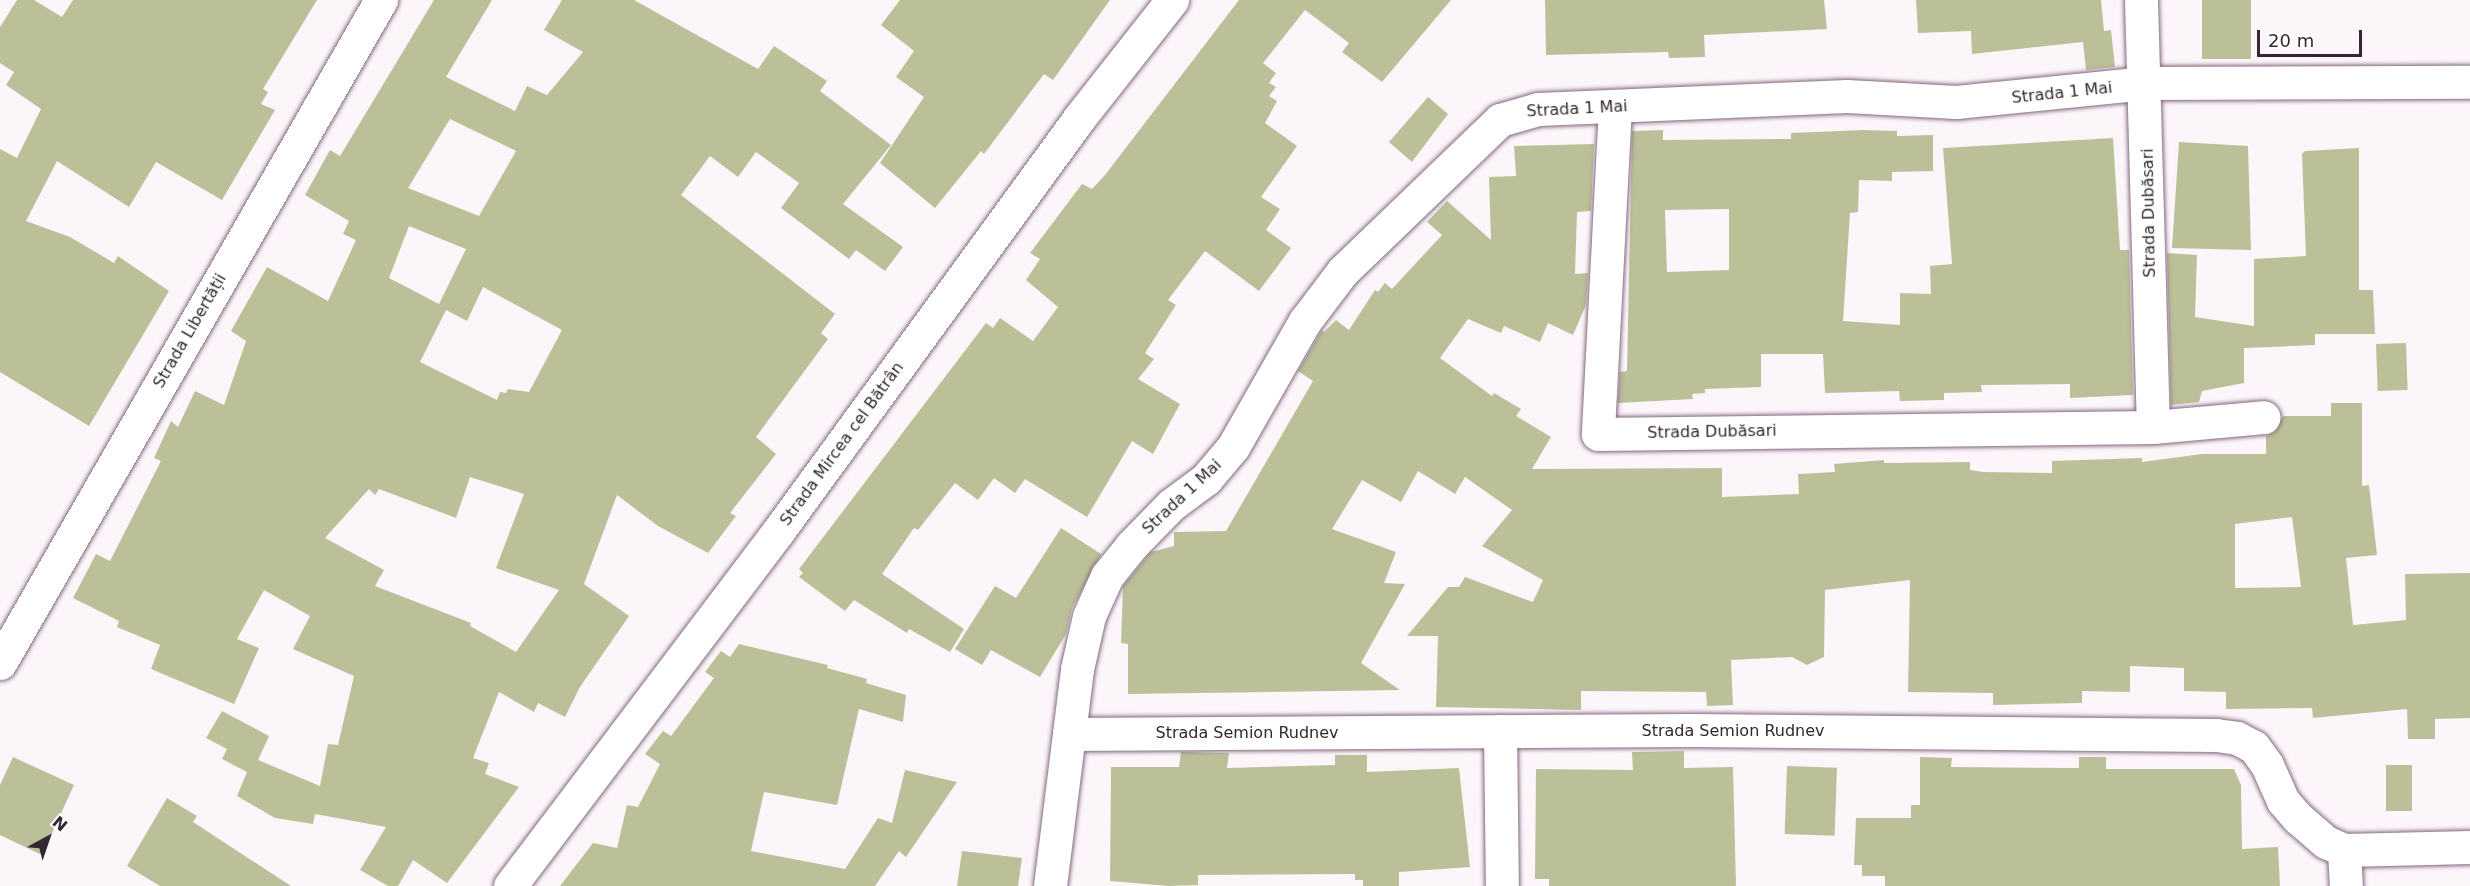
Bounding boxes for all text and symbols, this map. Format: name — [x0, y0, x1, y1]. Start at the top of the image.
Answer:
scale bar — [2260, 18, 2365, 56]
text: 20 m — [2268, 30, 2314, 51]
street label: Strada 1 Mai — [2011, 78, 2113, 108]
street label: Strada 1 Mai — [1526, 97, 1628, 121]
street label: Strada Dubăsari — [2138, 148, 2160, 278]
street label: Strada Libertății — [149, 270, 231, 392]
street label: Strada Mircea cel Bătrân — [776, 358, 908, 530]
street label: Strada Dubăsari — [1647, 421, 1777, 443]
street label: Strada 1 Mai — [1138, 455, 1226, 539]
street label: Strada Semion Rudnev — [1641, 721, 1825, 741]
street label: Strada Semion Rudnev — [1155, 723, 1339, 743]
north arrow — [18, 808, 78, 868]
text: N — [49, 812, 71, 835]

